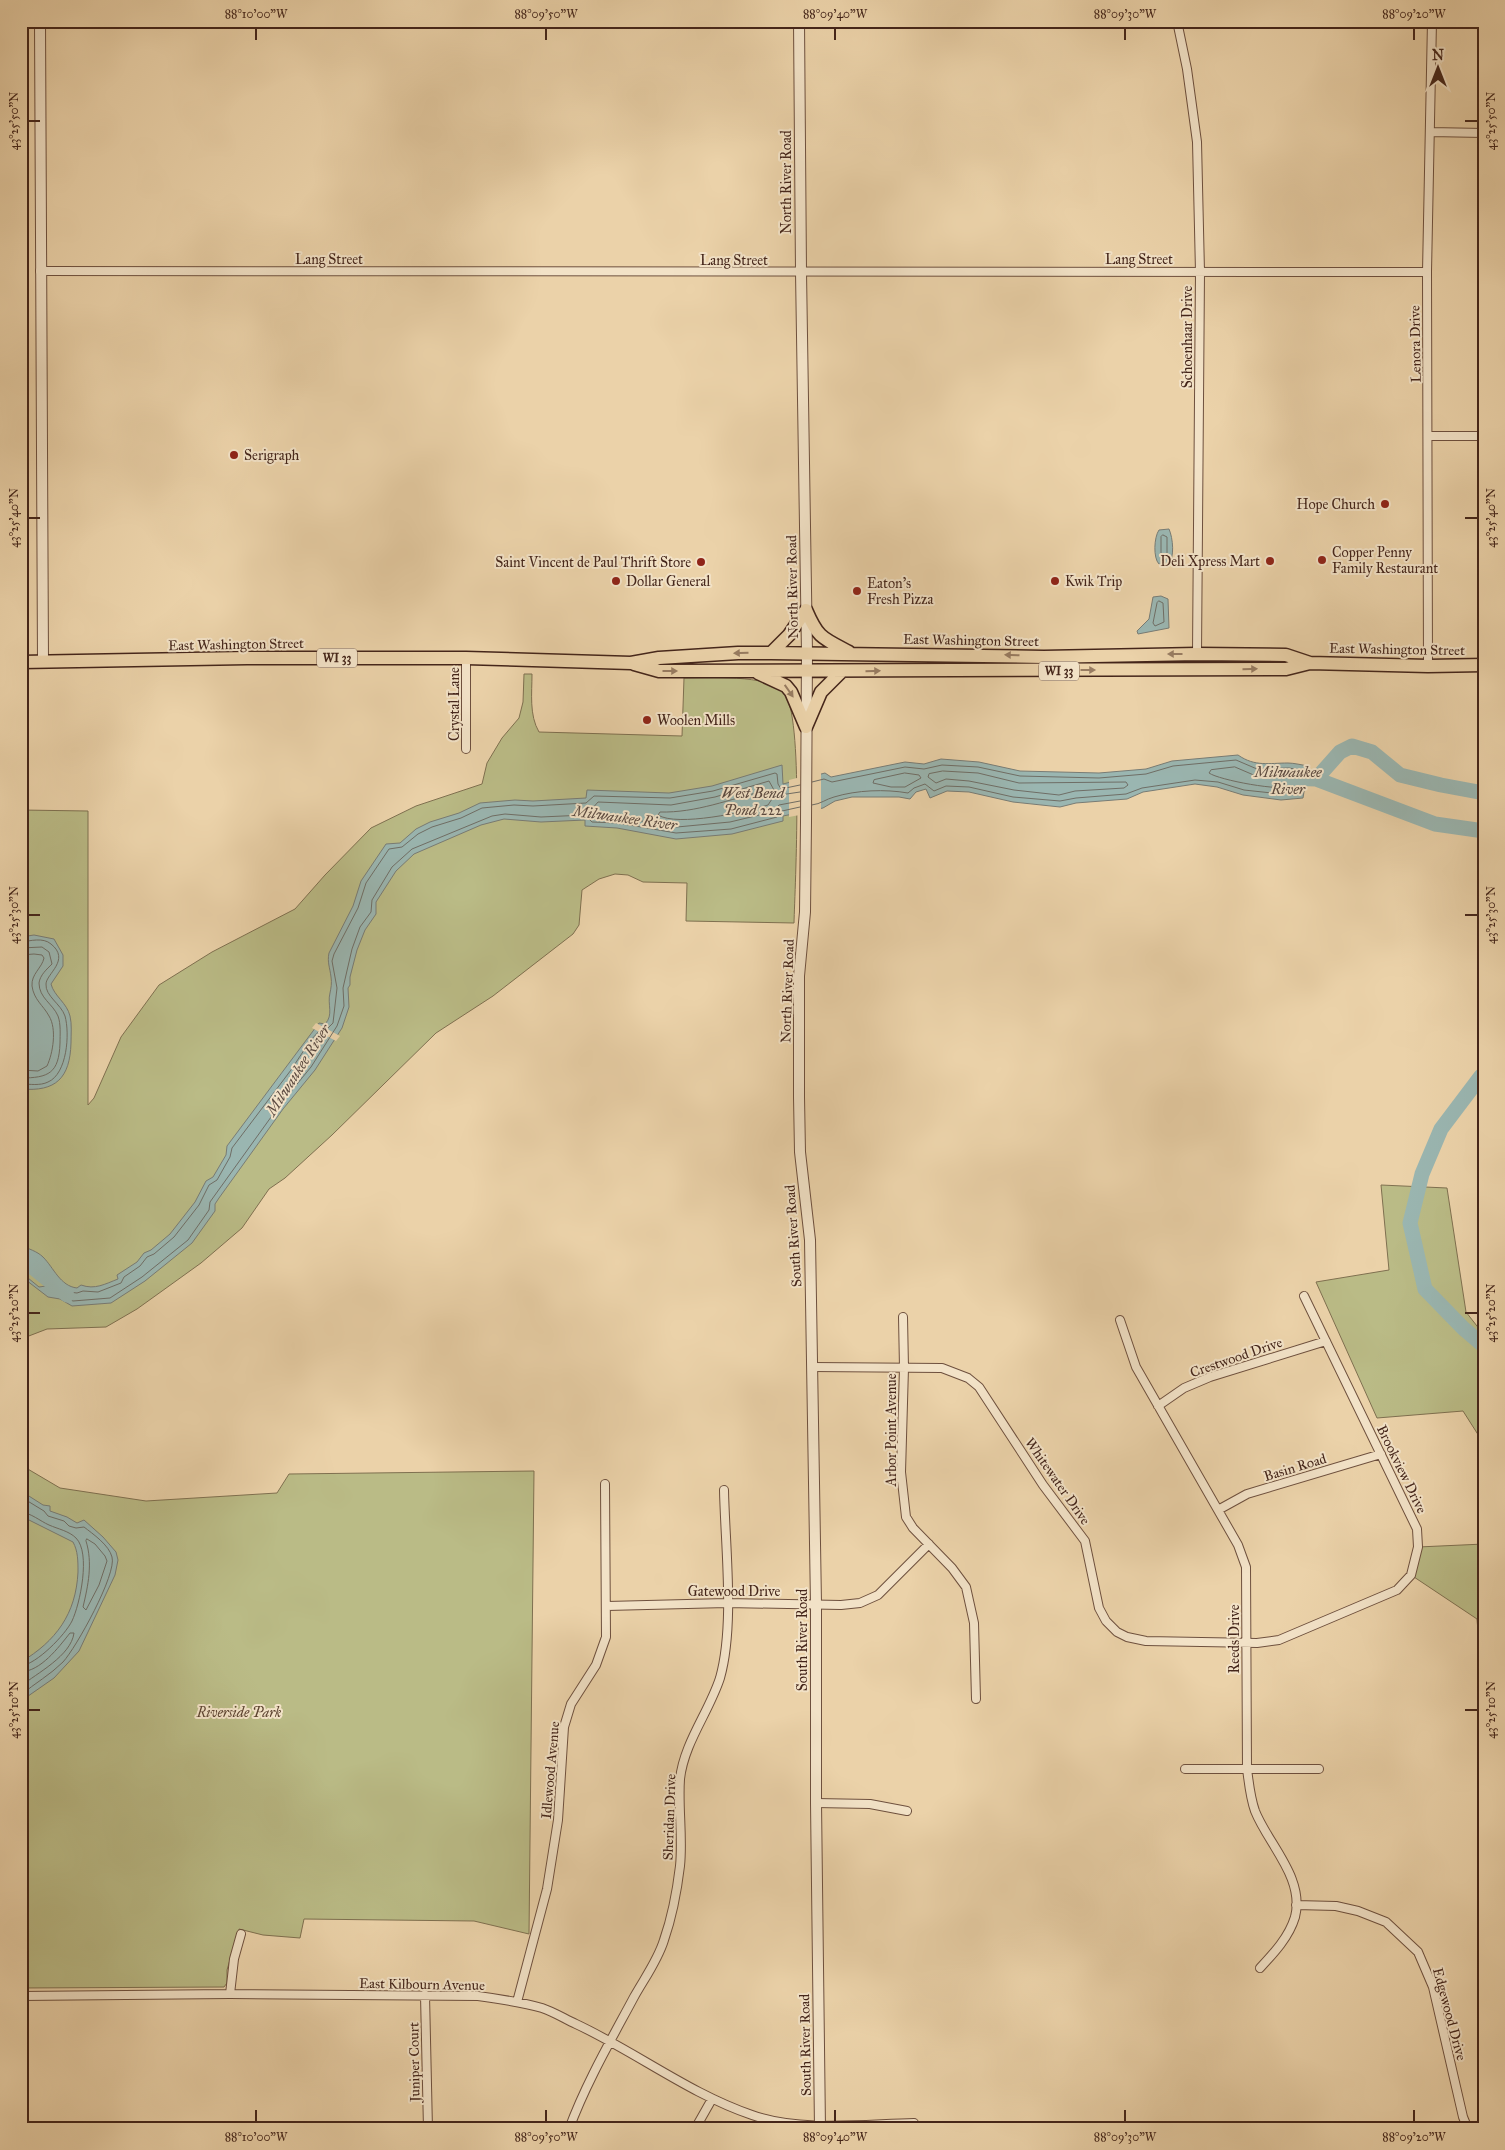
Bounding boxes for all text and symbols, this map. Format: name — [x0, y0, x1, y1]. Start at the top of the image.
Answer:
text: 88°10'00"W — [225, 7, 288, 21]
text: 88°09'50"W — [514, 7, 578, 21]
text: 88°09'40"W — [803, 7, 868, 21]
text: 88°09'30"W — [1094, 7, 1157, 21]
text: 88°09'20"W — [1382, 7, 1446, 21]
north arrow — [1412, 42, 1462, 92]
text: N — [1432, 47, 1444, 64]
text: 43°25'50"N — [7, 92, 21, 150]
text: 43°25'50"N — [1484, 92, 1498, 150]
street label: North River Road — [778, 130, 795, 234]
street label: Lang Street — [295, 251, 363, 268]
street label: Lang Street — [1105, 251, 1173, 268]
street label: Lang Street — [700, 252, 768, 269]
street label: Schoenhaar Drive — [1179, 286, 1196, 388]
street label: Lenora Drive — [1406, 305, 1425, 383]
place label: Serigraph — [244, 447, 300, 464]
marker: Serigraph — [228, 449, 240, 461]
text: 43°25'40"N — [7, 488, 21, 548]
text: 43°25'40"N — [1484, 488, 1498, 548]
place label: Hope Church — [1296, 496, 1375, 513]
marker: Hope Church — [1379, 498, 1391, 510]
street label: North River Road — [783, 535, 802, 639]
place label: Copper Penny Family Restaurant — [1332, 544, 1438, 577]
place label: Deli Xpress Mart — [1160, 553, 1260, 570]
place label: Saint Vincent de Paul Thrift Store — [495, 554, 691, 571]
marker: Copper Penny Family Restaurant — [1316, 554, 1328, 566]
marker: Deli Xpress Mart — [1264, 555, 1276, 567]
marker: Saint Vincent de Paul Thrift Store — [695, 556, 707, 568]
place label: Dollar General — [626, 573, 711, 590]
place label: Kwik Trip — [1065, 573, 1122, 590]
marker: Dollar General — [610, 575, 622, 587]
place label: Eaton's Fresh Pizza — [867, 575, 934, 608]
marker: Kwik Trip — [1049, 575, 1061, 587]
marker: Eaton's Fresh Pizza — [851, 585, 863, 597]
street label: East Washington Street — [903, 631, 1039, 650]
street label: East Washington Street — [168, 635, 304, 654]
street label: East Washington Street — [1329, 640, 1465, 659]
road number: WI 33 — [317, 648, 357, 668]
one-way arrow — [732, 649, 748, 657]
one-way arrow — [1167, 650, 1183, 658]
one-way arrow — [1004, 651, 1020, 659]
road number: WI 33 — [1039, 661, 1079, 680]
one-way arrow — [1243, 665, 1259, 673]
one-way arrow — [1080, 666, 1096, 674]
street label: Crystal Lane — [446, 667, 463, 741]
one-way arrow — [662, 667, 678, 675]
one-way arrow — [865, 667, 881, 675]
one-way arrow — [784, 684, 794, 698]
place label: Woolen Mills — [657, 712, 735, 729]
marker: Woolen Mills — [641, 714, 653, 726]
water label: Milwaukee River — [1252, 763, 1322, 798]
water label: West Bend Pond 222 — [722, 784, 786, 819]
water label: Milwaukee River — [570, 802, 679, 834]
text: 43°25'30"N — [7, 886, 21, 944]
text: 43°25'30"N — [1484, 886, 1498, 944]
street label: North River Road — [777, 939, 798, 1043]
water label: Milwaukee River — [261, 1021, 334, 1120]
street label: South River Road — [781, 1184, 806, 1288]
text: 43°25'20"N — [7, 1284, 21, 1342]
text: 43°25'20"N — [1484, 1284, 1498, 1342]
street label: Crestwood Drive — [1188, 1334, 1285, 1381]
street label: Arbor Point Avenue — [883, 1373, 900, 1488]
street label: Brookview Drive — [1373, 1422, 1430, 1516]
street label: Whitewater Drive — [1021, 1435, 1094, 1528]
street label: Basin Road — [1262, 1450, 1328, 1485]
street label: Gatewood Drive — [688, 1583, 781, 1600]
street label: South River Road — [794, 1589, 811, 1691]
street label: Reeds Drive — [1226, 1604, 1243, 1673]
text: 43°25'10"N — [7, 1681, 21, 1739]
text: 43°25'10"N — [1484, 1681, 1498, 1739]
park label: Riverside Park — [196, 1704, 282, 1721]
street label: Idlewood Avenue — [538, 1720, 563, 1820]
street label: Sheridan Drive — [659, 1773, 680, 1861]
street label: Edgewood Drive — [1429, 1966, 1470, 2062]
street label: East Kilbourn Avenue — [359, 1975, 485, 1994]
street label: South River Road — [796, 1994, 815, 2096]
street label: Juniper Court — [405, 2022, 425, 2104]
text: 88°10'00"W — [225, 2130, 288, 2144]
text: 88°09'50"W — [514, 2130, 578, 2144]
text: 88°09'40"W — [803, 2130, 868, 2144]
text: 88°09'30"W — [1094, 2130, 1157, 2144]
text: 88°09'20"W — [1382, 2130, 1446, 2144]

